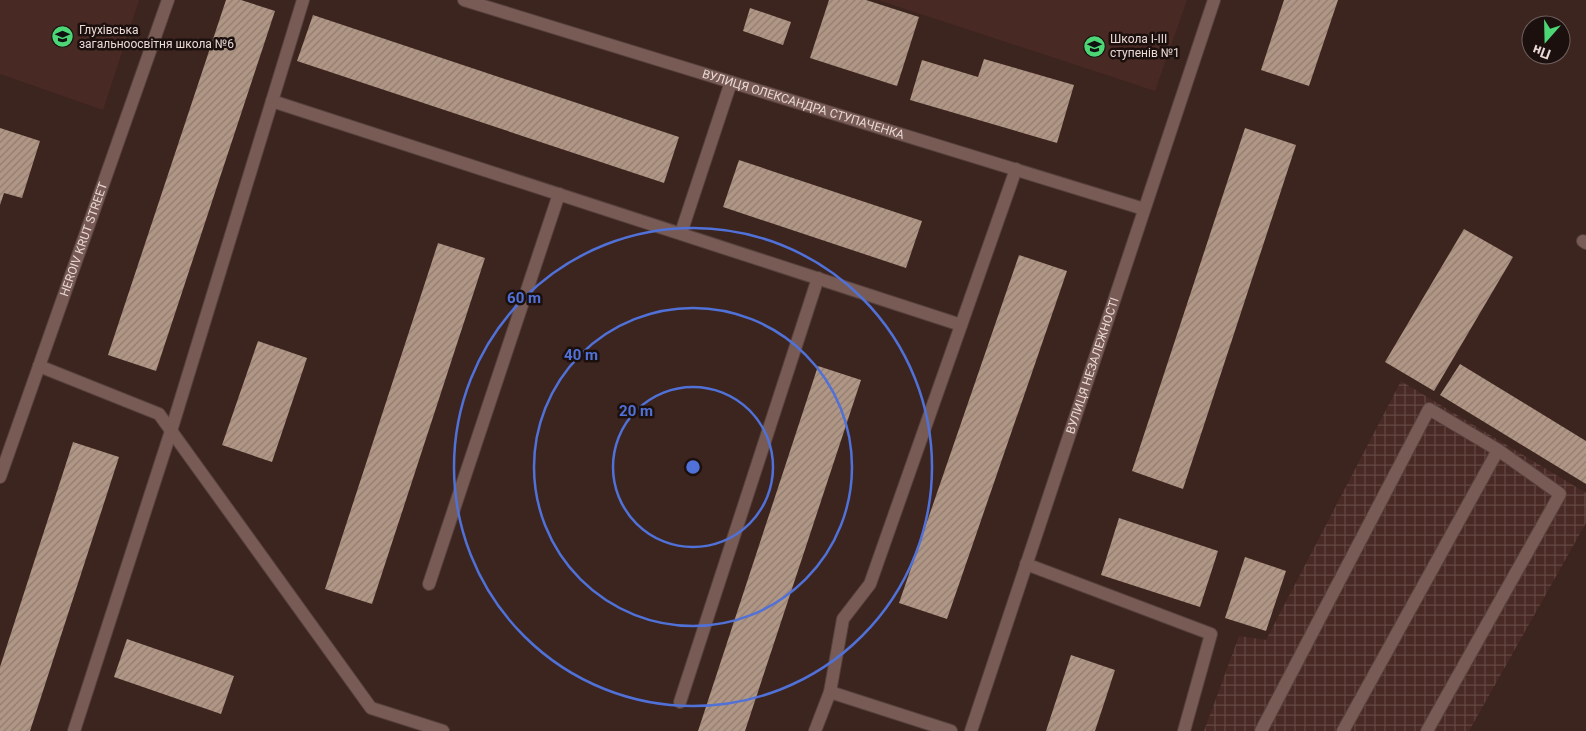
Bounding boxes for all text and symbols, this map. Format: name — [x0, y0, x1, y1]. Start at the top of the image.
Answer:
north arrow — [1521, 15, 1571, 65]
place label: Глухівська загальноосвітня школа №6 — [79, 23, 234, 51]
school or university icon: Глухівська загальноосвітня школа №6 — [51, 25, 75, 49]
place label: Школа І-ІІІ ступенів №1 — [1110, 32, 1180, 60]
school or university icon: Школа І-ІІІ ступенів №1 — [1082, 34, 1106, 58]
text: Пн — [1530, 42, 1553, 63]
street label: ВУЛИЦЯ ОЛЕКСАНДРА СТУПАЧЕНКА — [701, 67, 906, 142]
street label: HEROIV KRUT STREET — [57, 180, 110, 298]
text: 60 m — [507, 289, 541, 307]
street label: ВУЛИЦЯ НЕЗАЛЕЖНОСТІ — [1063, 296, 1122, 436]
text: 40 m — [564, 346, 598, 364]
text: 20 m — [619, 402, 653, 420]
centre of rings — [684, 458, 702, 476]

